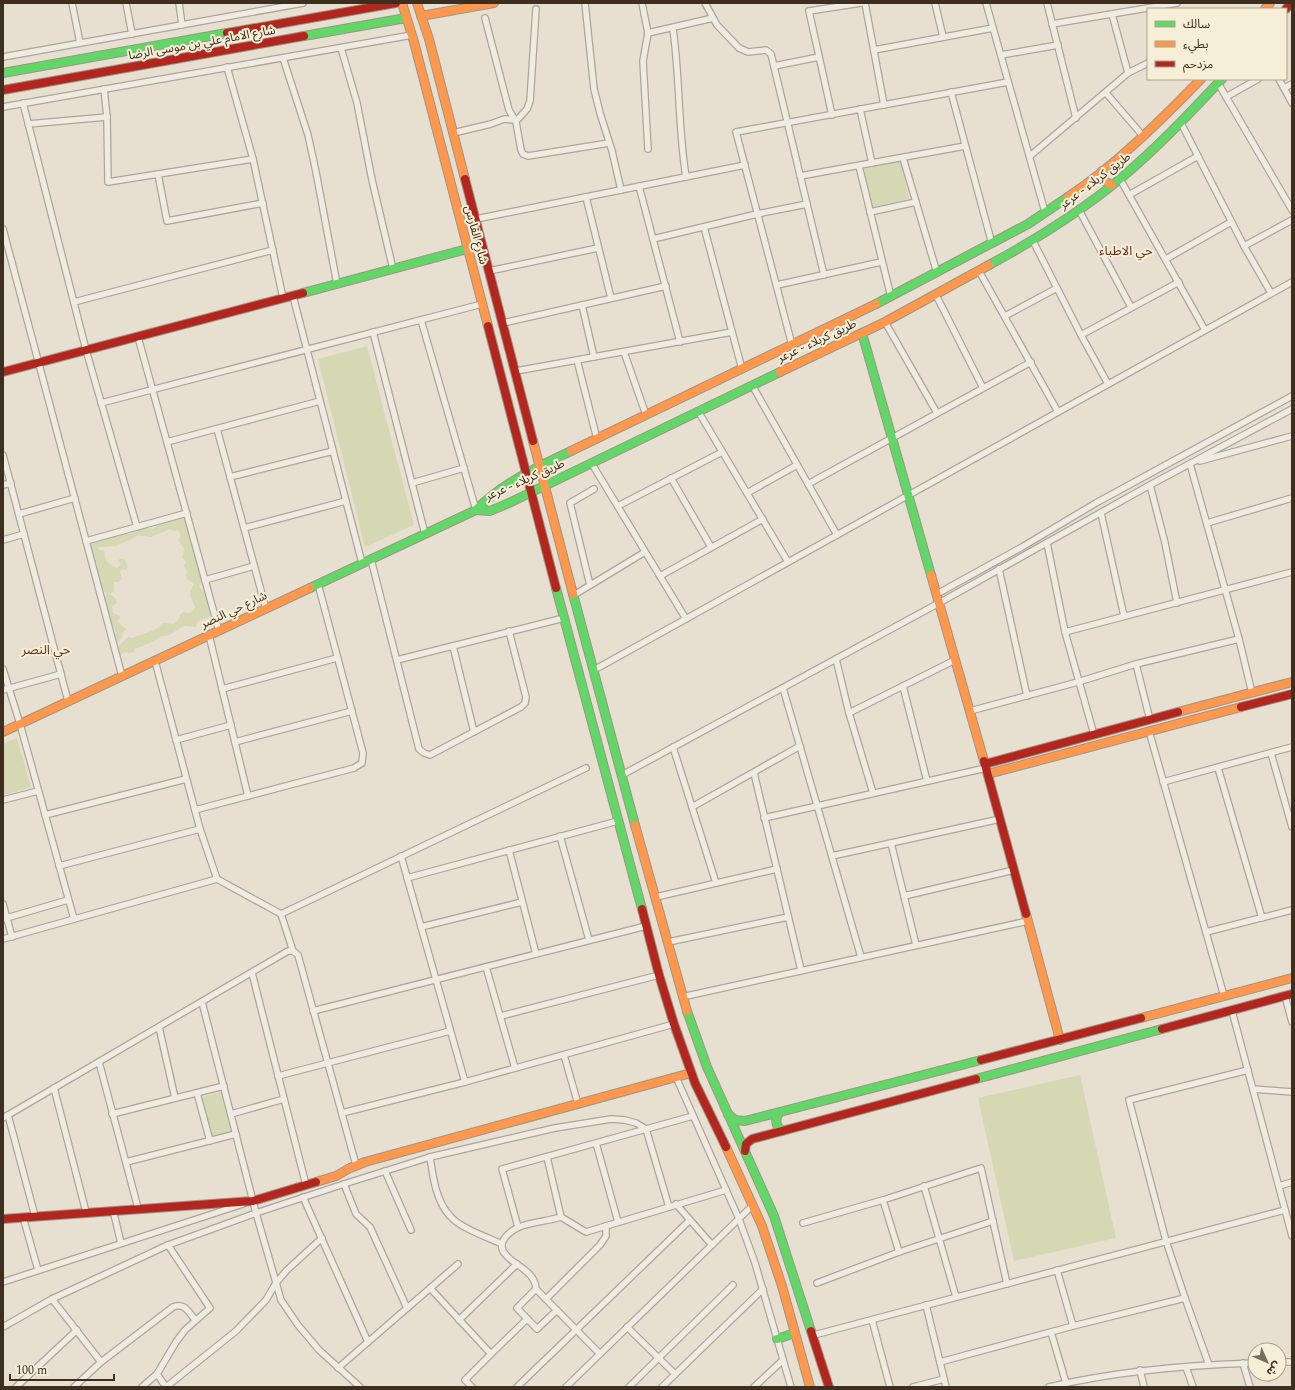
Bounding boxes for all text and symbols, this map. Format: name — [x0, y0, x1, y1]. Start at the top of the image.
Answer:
legend — [1147, 8, 1287, 80]
text: سالك — [1183, 15, 1210, 34]
street label: شارع الامام علي بن موسى الرضا — [127, 21, 277, 65]
text: بطيء — [1183, 35, 1209, 54]
text: مزدحم — [1183, 55, 1213, 74]
street label: طريق كربلاء - عرعر — [1054, 148, 1135, 215]
street label: شارع الفارس — [459, 203, 493, 267]
district label: حي الاطباء — [1099, 241, 1153, 261]
street label: طريق كربلاء - عرعر — [773, 314, 860, 368]
street label: طريق كربلاء - عرعر — [481, 454, 568, 506]
street label: شارع حي النصر — [197, 586, 270, 634]
district label: حي النصر — [21, 640, 71, 660]
north arrow — [1247, 1342, 1287, 1382]
scale bar — [10, 1356, 114, 1382]
text: ش — [1262, 1357, 1285, 1380]
text: 100 m — [16, 1361, 47, 1380]

